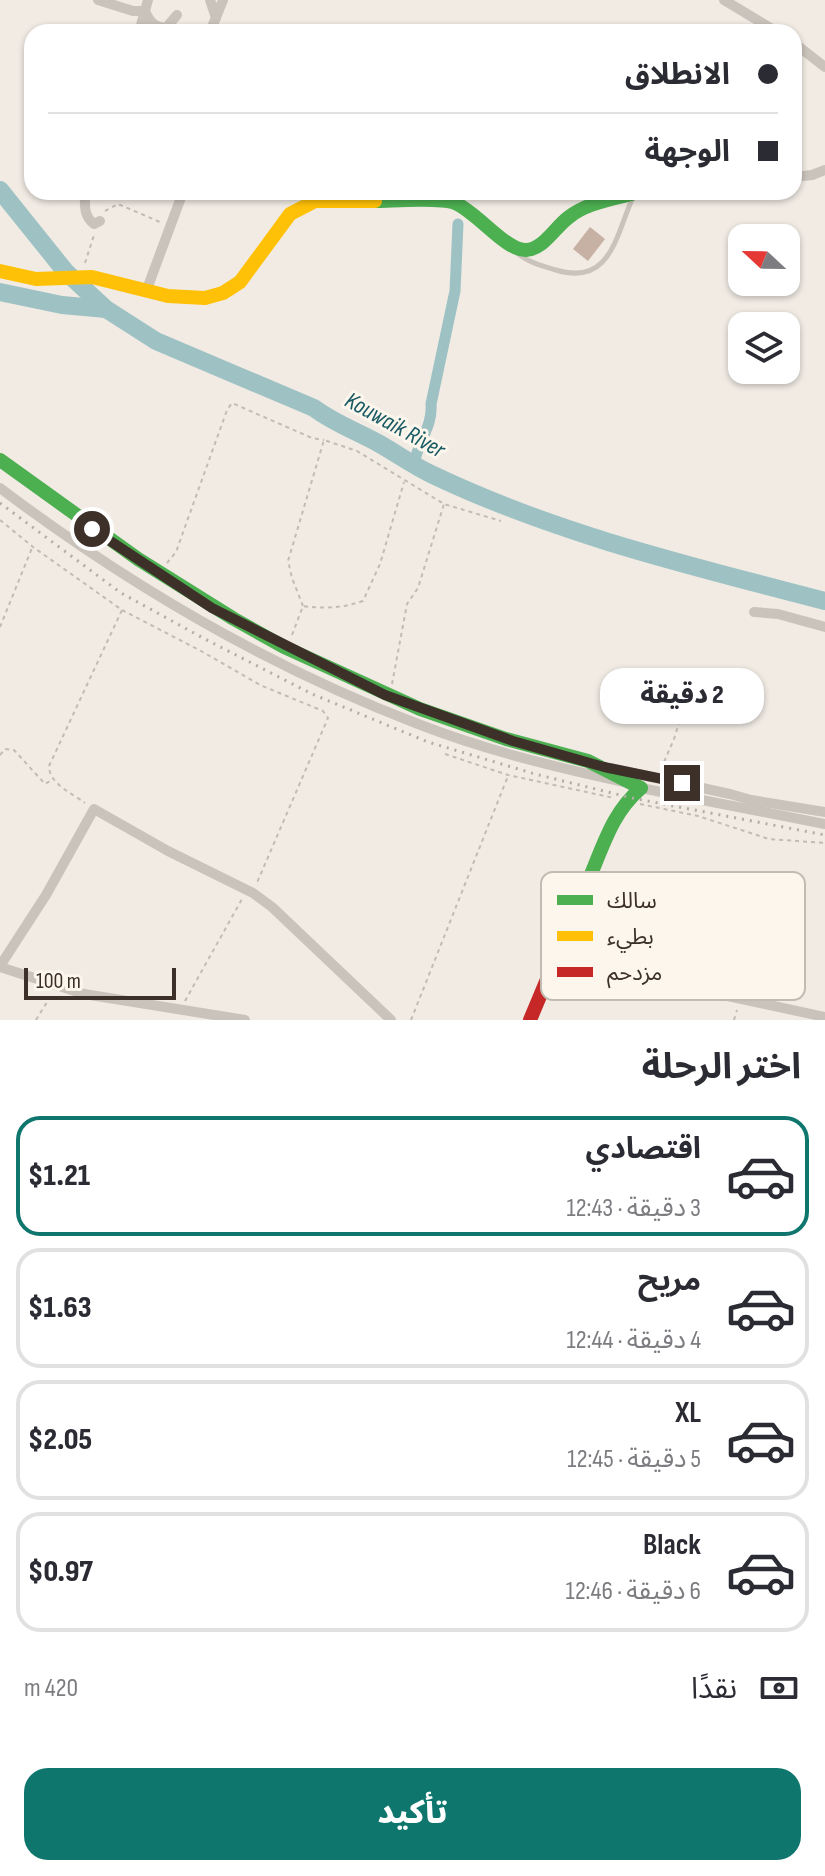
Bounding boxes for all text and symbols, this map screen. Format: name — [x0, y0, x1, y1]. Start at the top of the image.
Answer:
text: الانطلاق — [625, 57, 730, 93]
text: الوجهة — [645, 134, 730, 170]
north arrow — [728, 224, 800, 296]
map controls — [728, 224, 800, 384]
button: layers — [728, 312, 800, 384]
water label: Kouwaik River — [340, 386, 451, 465]
route start — [74, 511, 110, 547]
callout: 2 دقيقة — [600, 667, 764, 723]
text: 2 دقيقة — [640, 680, 724, 711]
route end — [664, 765, 700, 801]
legend — [541, 872, 805, 1000]
text: سالك — [607, 888, 657, 915]
text: بطيء — [607, 924, 654, 953]
text: مزدحم — [607, 960, 662, 989]
scale bar — [24, 964, 176, 1000]
text: 100 m — [36, 968, 81, 995]
text: اختر الرحلة — [642, 1046, 801, 1089]
text: اقتصادي — [586, 1131, 701, 1167]
icon: car — [725, 1140, 797, 1212]
text: $1.21 — [28, 1158, 90, 1194]
text: 3 دقيقة · 12:43 — [566, 1193, 701, 1224]
text: مريح — [638, 1263, 701, 1299]
icon: car — [725, 1272, 797, 1344]
text: $1.63 — [28, 1290, 92, 1326]
text: 4 دقيقة · 12:44 — [566, 1325, 701, 1356]
text: XL — [675, 1395, 701, 1431]
icon: car — [725, 1404, 797, 1476]
text: $2.05 — [28, 1422, 92, 1458]
text: 5 دقيقة · 12:45 — [567, 1444, 701, 1475]
text: Black — [643, 1527, 701, 1563]
icon: car — [725, 1536, 797, 1608]
text: $0.97 — [28, 1554, 93, 1590]
text: 6 دقيقة · 12:46 — [566, 1576, 701, 1607]
icon: cash — [757, 1666, 801, 1710]
text: نقدًا — [691, 1671, 737, 1707]
text: 420 m — [24, 1673, 78, 1704]
button: تأكيد — [24, 1768, 801, 1860]

